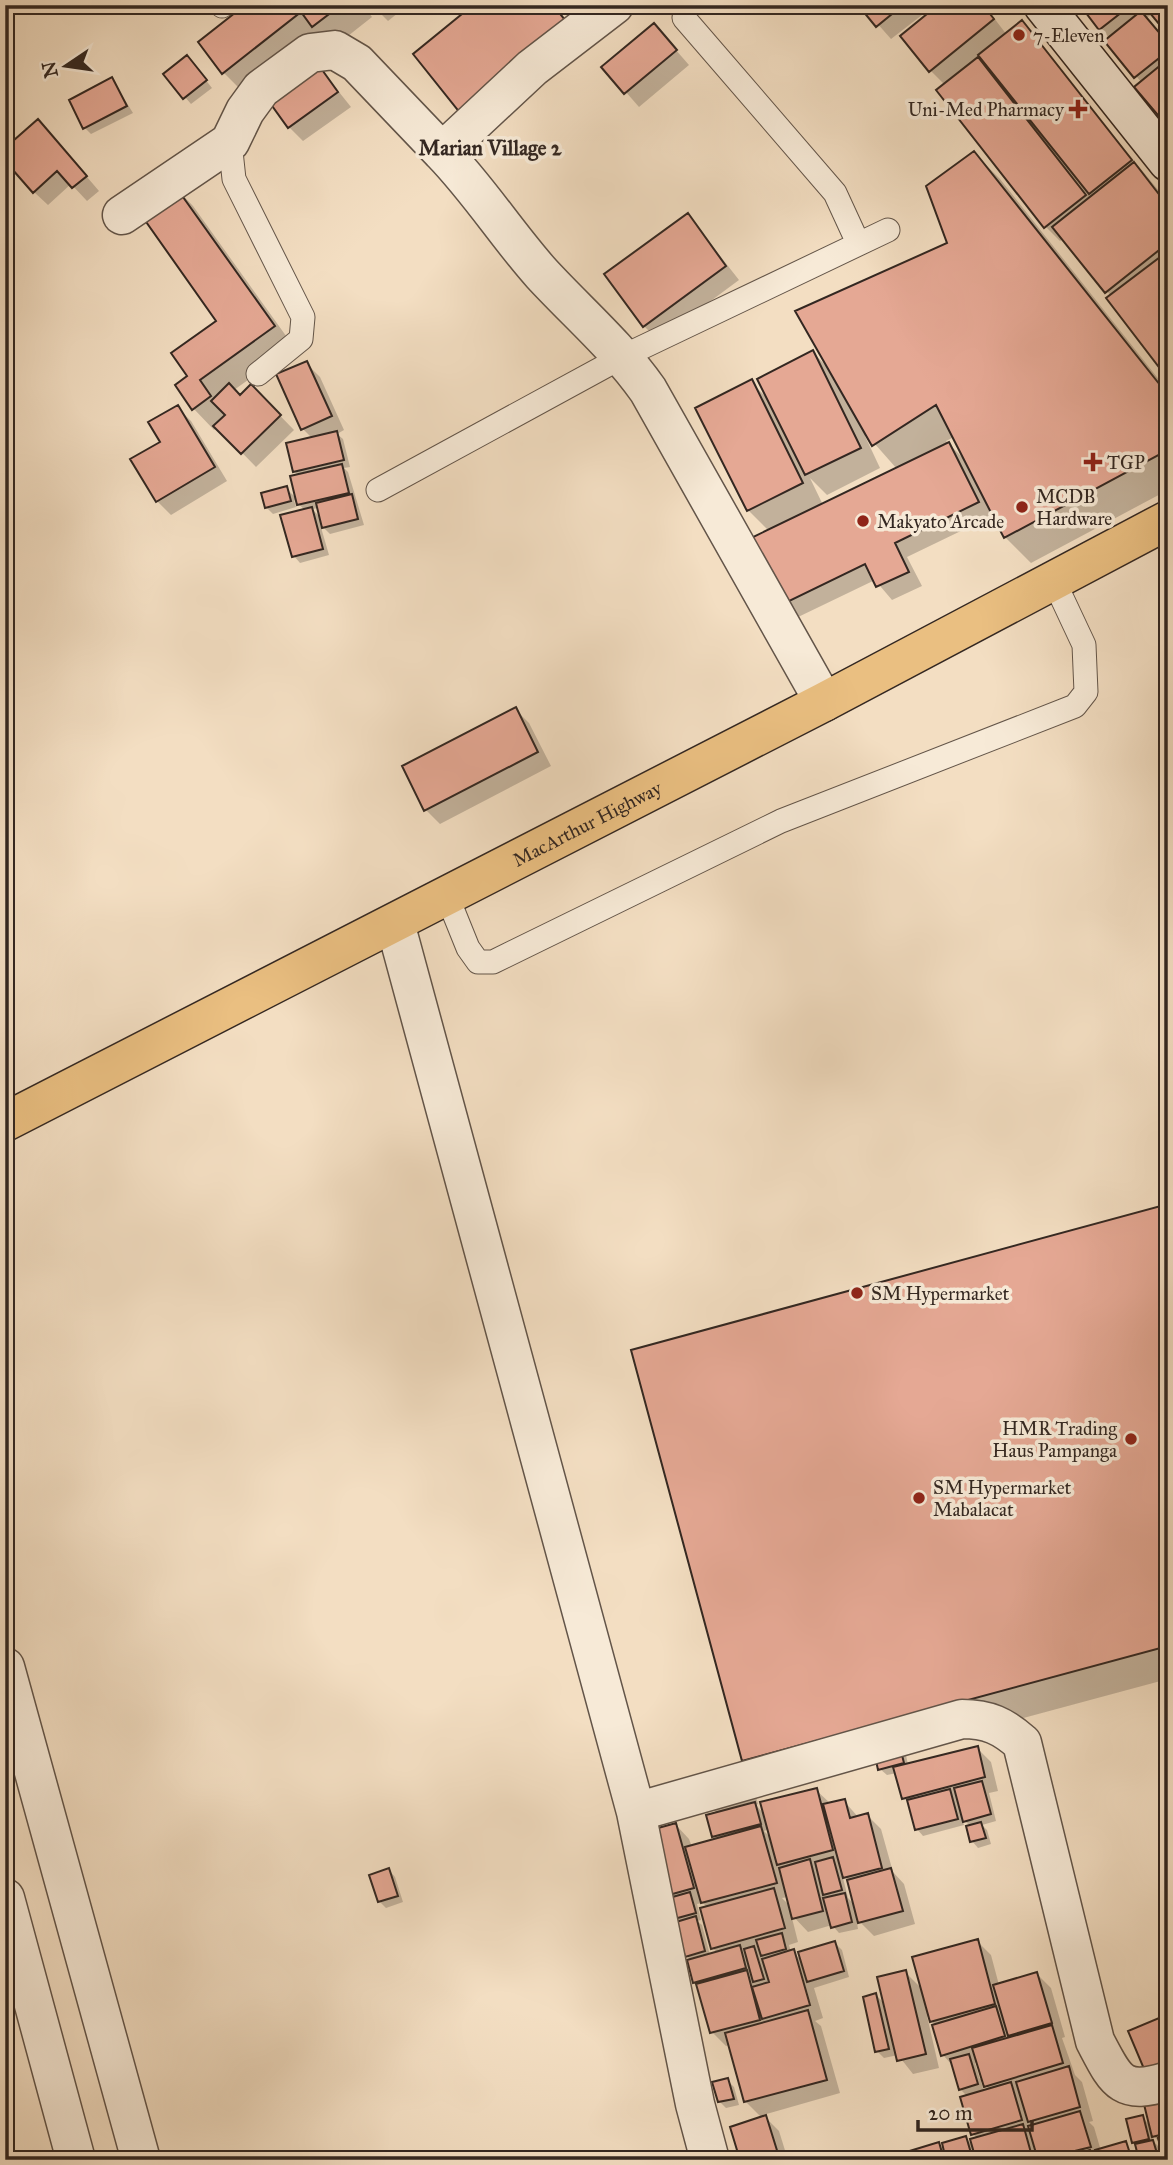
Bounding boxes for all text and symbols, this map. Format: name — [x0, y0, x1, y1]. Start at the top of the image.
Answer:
place label: 7-Eleven — [1033, 24, 1105, 47]
marker: 7-Eleven — [1011, 27, 1027, 43]
north arrow — [32, 32, 102, 102]
text: N — [37, 59, 63, 80]
place label: Uni-Med Pharmacy — [908, 98, 1065, 121]
marker: Uni-Med Pharmacy — [1070, 101, 1086, 117]
district label: Marian Village 2 — [419, 135, 562, 161]
place label: TGP — [1107, 451, 1145, 474]
marker: TGP — [1085, 454, 1101, 470]
place label: MCDB Hardware — [1036, 485, 1112, 530]
marker: MCDB Hardware — [1014, 499, 1030, 515]
place label: Makyato Arcade — [877, 510, 1004, 533]
marker: Makyato Arcade — [855, 513, 871, 529]
street label: MacArthur Highway — [509, 775, 666, 871]
place label: SM Hypermarket — [871, 1282, 1010, 1305]
marker: SM Hypermarket — [849, 1285, 865, 1301]
place label: HMR Trading Haus Pampanga — [992, 1417, 1118, 1463]
marker: HMR Trading Haus Pampanga — [1123, 1431, 1139, 1447]
place label: SM Hypermarket Mabalacat — [933, 1476, 1072, 1521]
marker: SM Hypermarket Mabalacat — [911, 1490, 927, 1506]
scale bar — [918, 2088, 1031, 2132]
text: 20 m — [928, 2100, 973, 2126]

